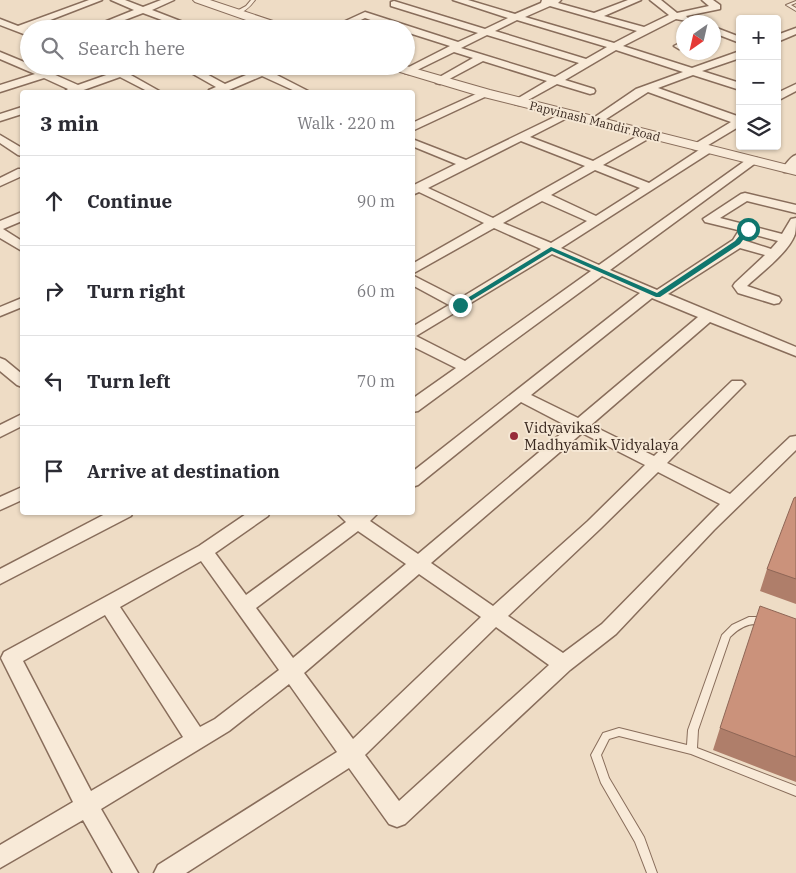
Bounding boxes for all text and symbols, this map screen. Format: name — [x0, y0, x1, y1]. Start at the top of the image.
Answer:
north arrow — [676, 15, 721, 60]
map controls — [736, 15, 781, 150]
button: + — [736, 15, 781, 60]
search box — [20, 20, 415, 75]
icon: search — [38, 34, 66, 62]
text: Search here — [78, 36, 185, 60]
button: − — [736, 60, 781, 105]
street label: Papvinash Mandir Road — [528, 97, 662, 145]
button: layers — [736, 105, 781, 150]
text: 3 min — [40, 109, 99, 137]
text: Walk · 220 m — [297, 113, 395, 133]
icon: ahead — [40, 187, 68, 215]
text: Continue — [87, 189, 172, 213]
text: 90 m — [357, 191, 395, 211]
route start — [737, 218, 760, 241]
icon: right — [40, 277, 68, 305]
text: Turn right — [87, 279, 185, 303]
text: 60 m — [357, 281, 395, 301]
route end — [449, 294, 472, 317]
icon: left — [40, 367, 68, 395]
text: Turn left — [87, 369, 170, 393]
text: 70 m — [357, 371, 395, 391]
place label: Vidyavikas Madhyamik Vidyalaya — [524, 418, 679, 454]
marker: Vidyavikas Madhyamik Vidyalaya — [508, 430, 520, 442]
icon: arrive — [40, 457, 68, 485]
text: Arrive at destination — [87, 459, 280, 483]

